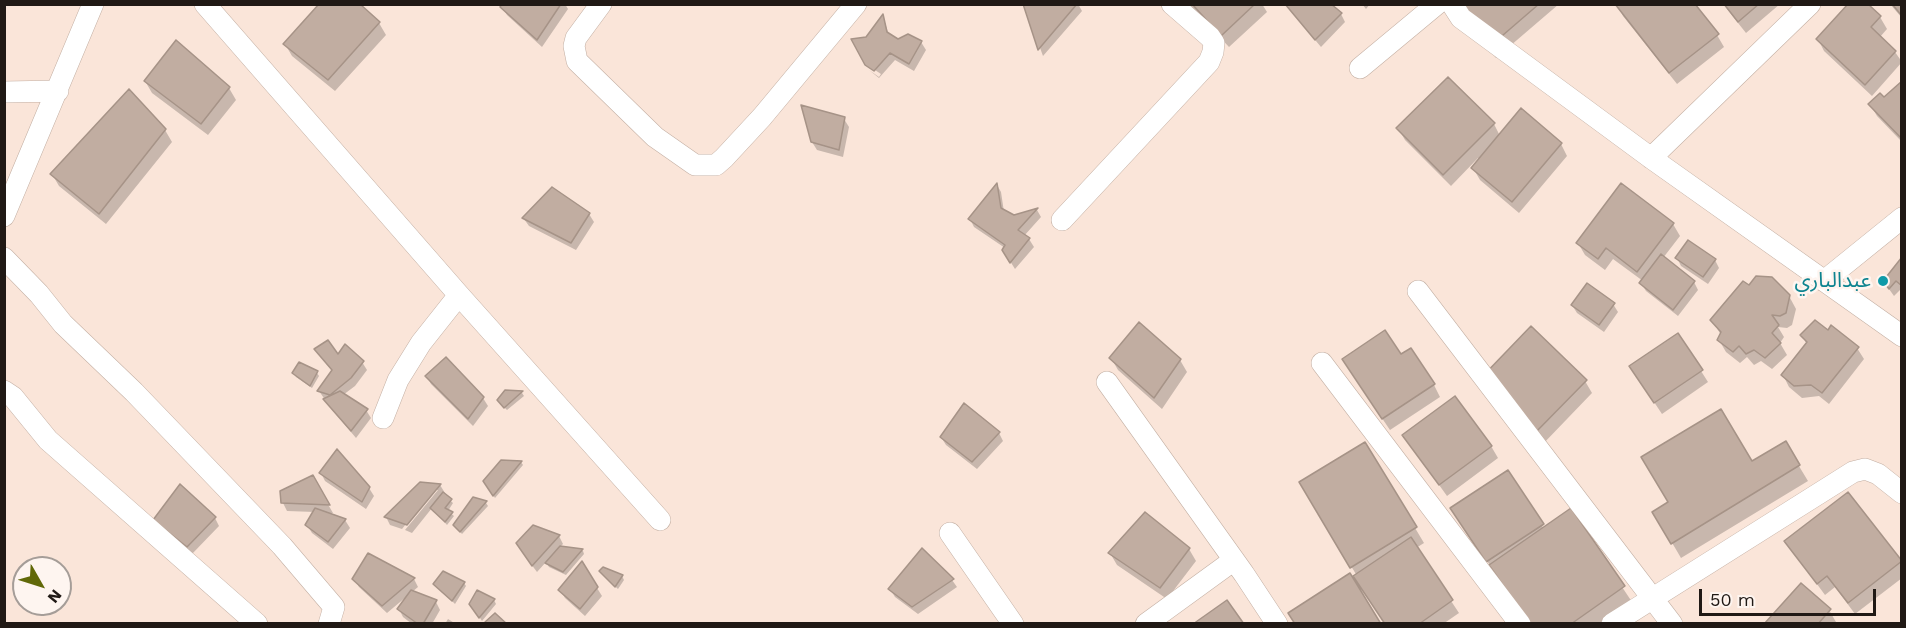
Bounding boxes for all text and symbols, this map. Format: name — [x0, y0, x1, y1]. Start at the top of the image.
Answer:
place label: عبدالباري — [1795, 268, 1871, 294]
marker: عبدالباري — [1876, 274, 1890, 288]
north arrow — [12, 556, 72, 616]
scale bar — [1702, 577, 1879, 615]
text: N — [44, 586, 66, 607]
text: 50 m — [1710, 589, 1755, 610]

